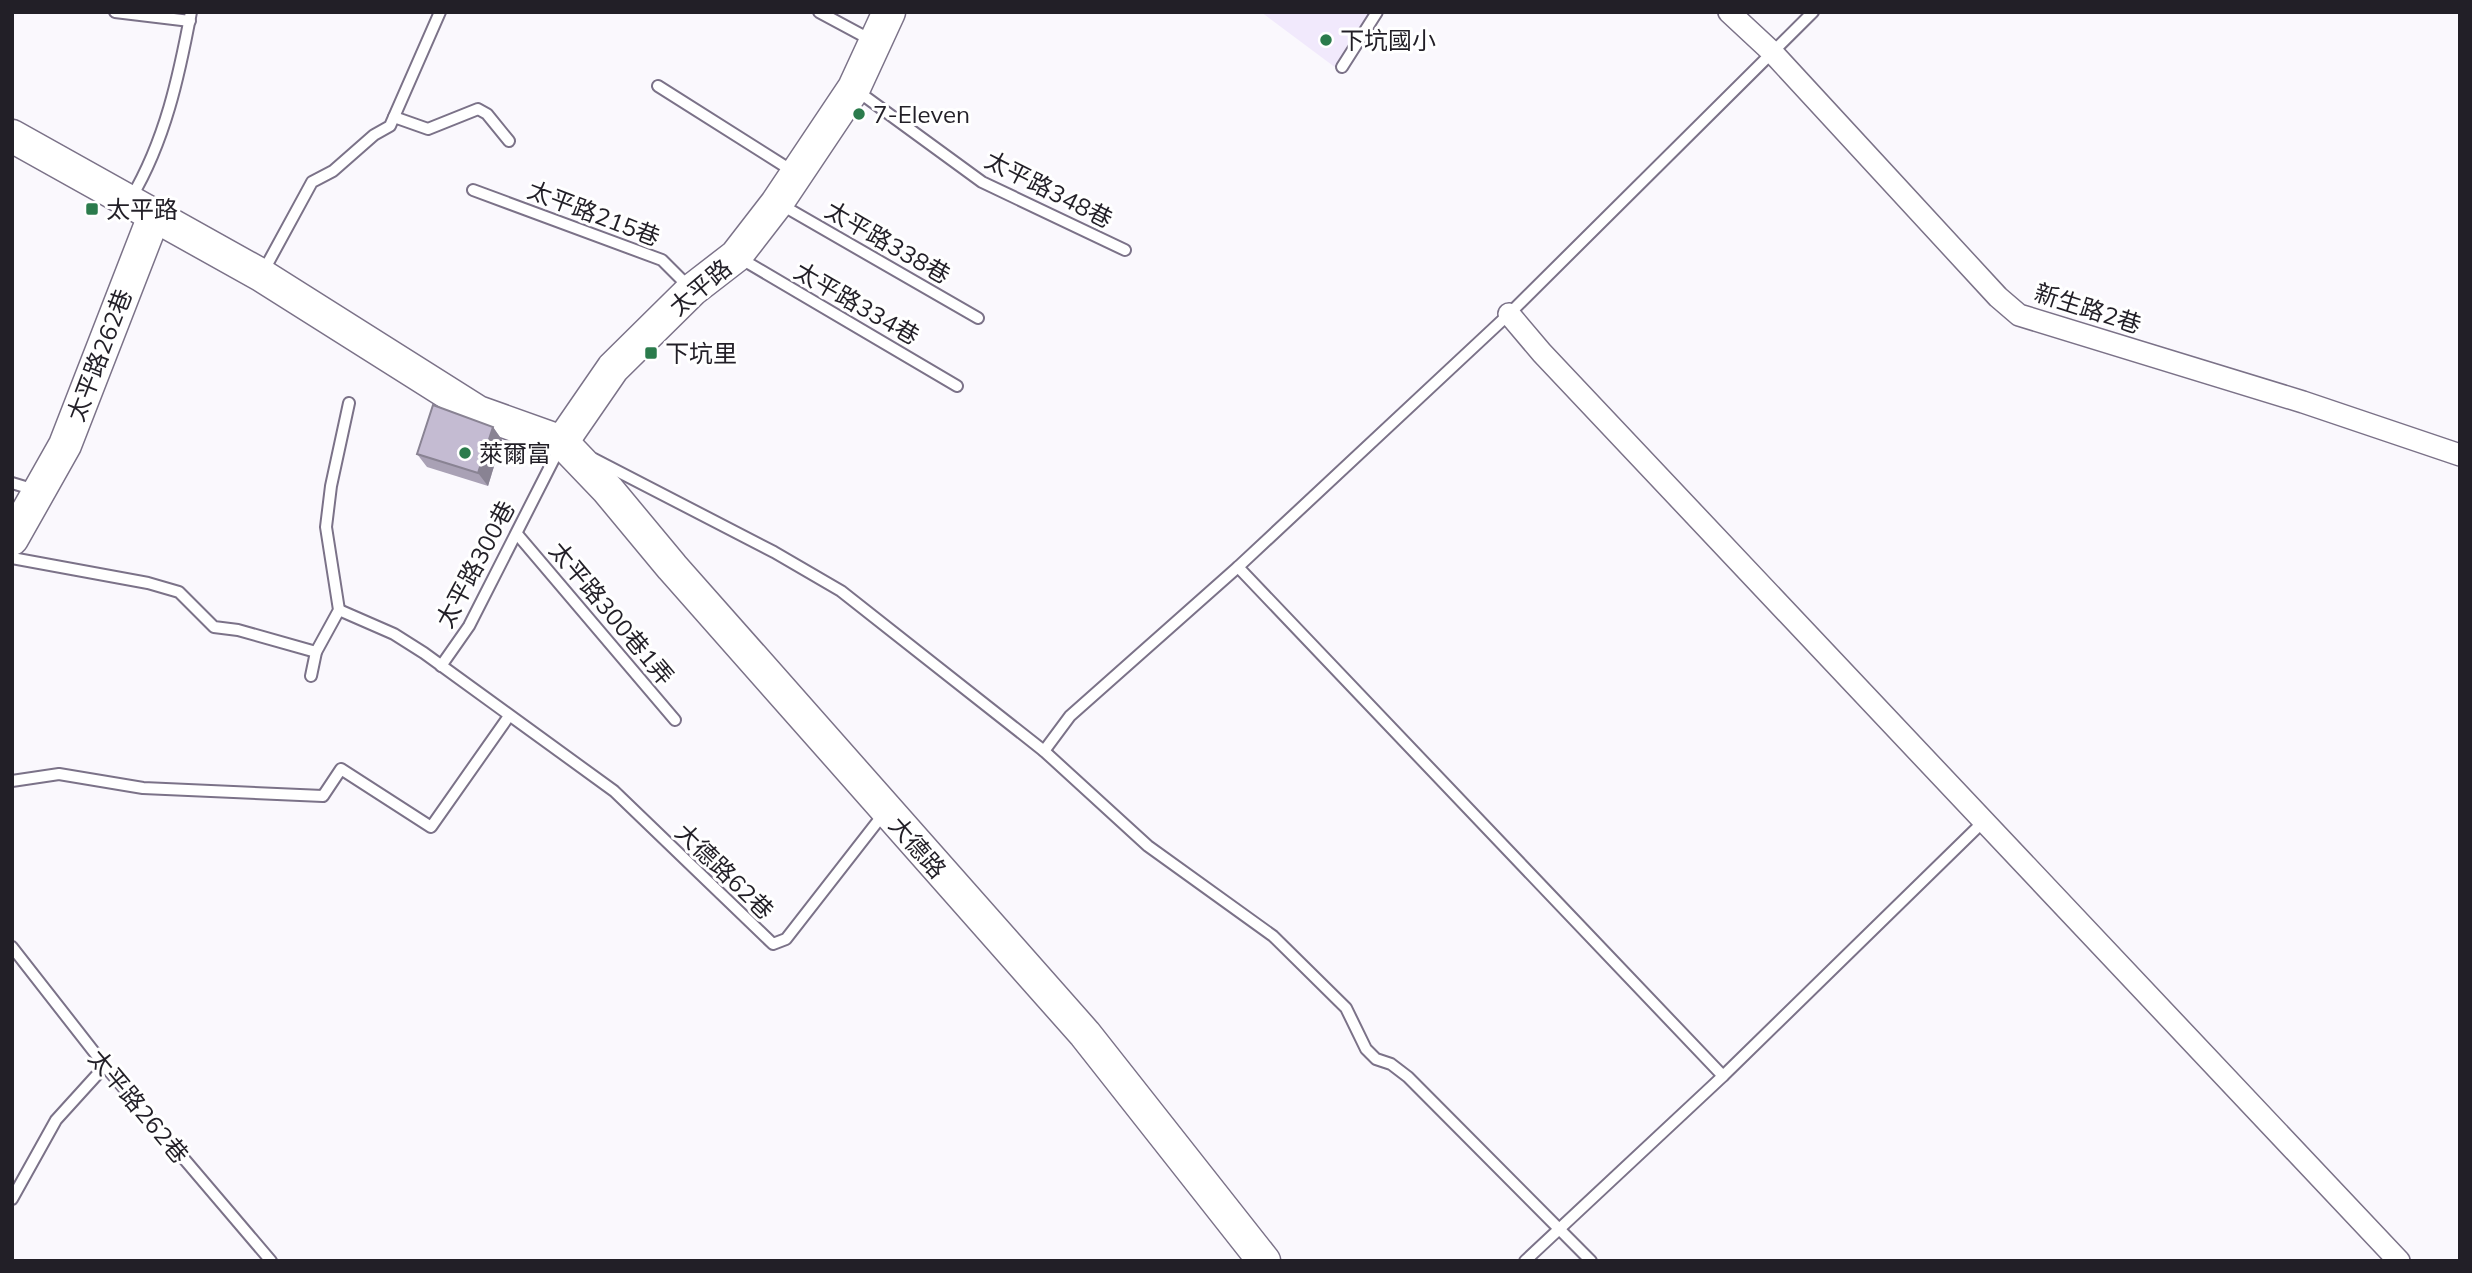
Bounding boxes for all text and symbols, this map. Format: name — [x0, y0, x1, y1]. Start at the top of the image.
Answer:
place label: 下坑國小 — [1340, 25, 1436, 55]
marker: 下坑國小 — [1318, 32, 1334, 48]
place label: 7-Eleven — [873, 99, 970, 129]
marker: 7-Eleven — [851, 106, 867, 122]
street label: 太平路348巷 — [980, 144, 1118, 234]
street label: 太平路215巷 — [524, 174, 664, 252]
place label: 太平路 — [106, 194, 178, 224]
street label: 太平路338巷 — [820, 194, 956, 290]
marker: 太平路 — [84, 201, 100, 217]
street label: 太平路 — [663, 252, 737, 322]
street label: 太平路334巷 — [789, 255, 925, 351]
street label: 新生路2巷 — [2031, 277, 2145, 339]
street label: 太平路262巷 — [60, 285, 138, 425]
place label: 下坑里 — [665, 338, 737, 368]
marker: 下坑里 — [643, 345, 659, 361]
place label: 萊爾富 — [479, 438, 551, 468]
marker: 萊爾富 — [457, 445, 473, 461]
street label: 太平路300巷 — [429, 496, 521, 632]
street label: 太平路300巷1弄 — [543, 535, 681, 691]
street label: 大德路 — [883, 810, 953, 884]
street label: 大德路62巷 — [670, 817, 780, 925]
street label: 太平路262巷 — [83, 1043, 195, 1169]

